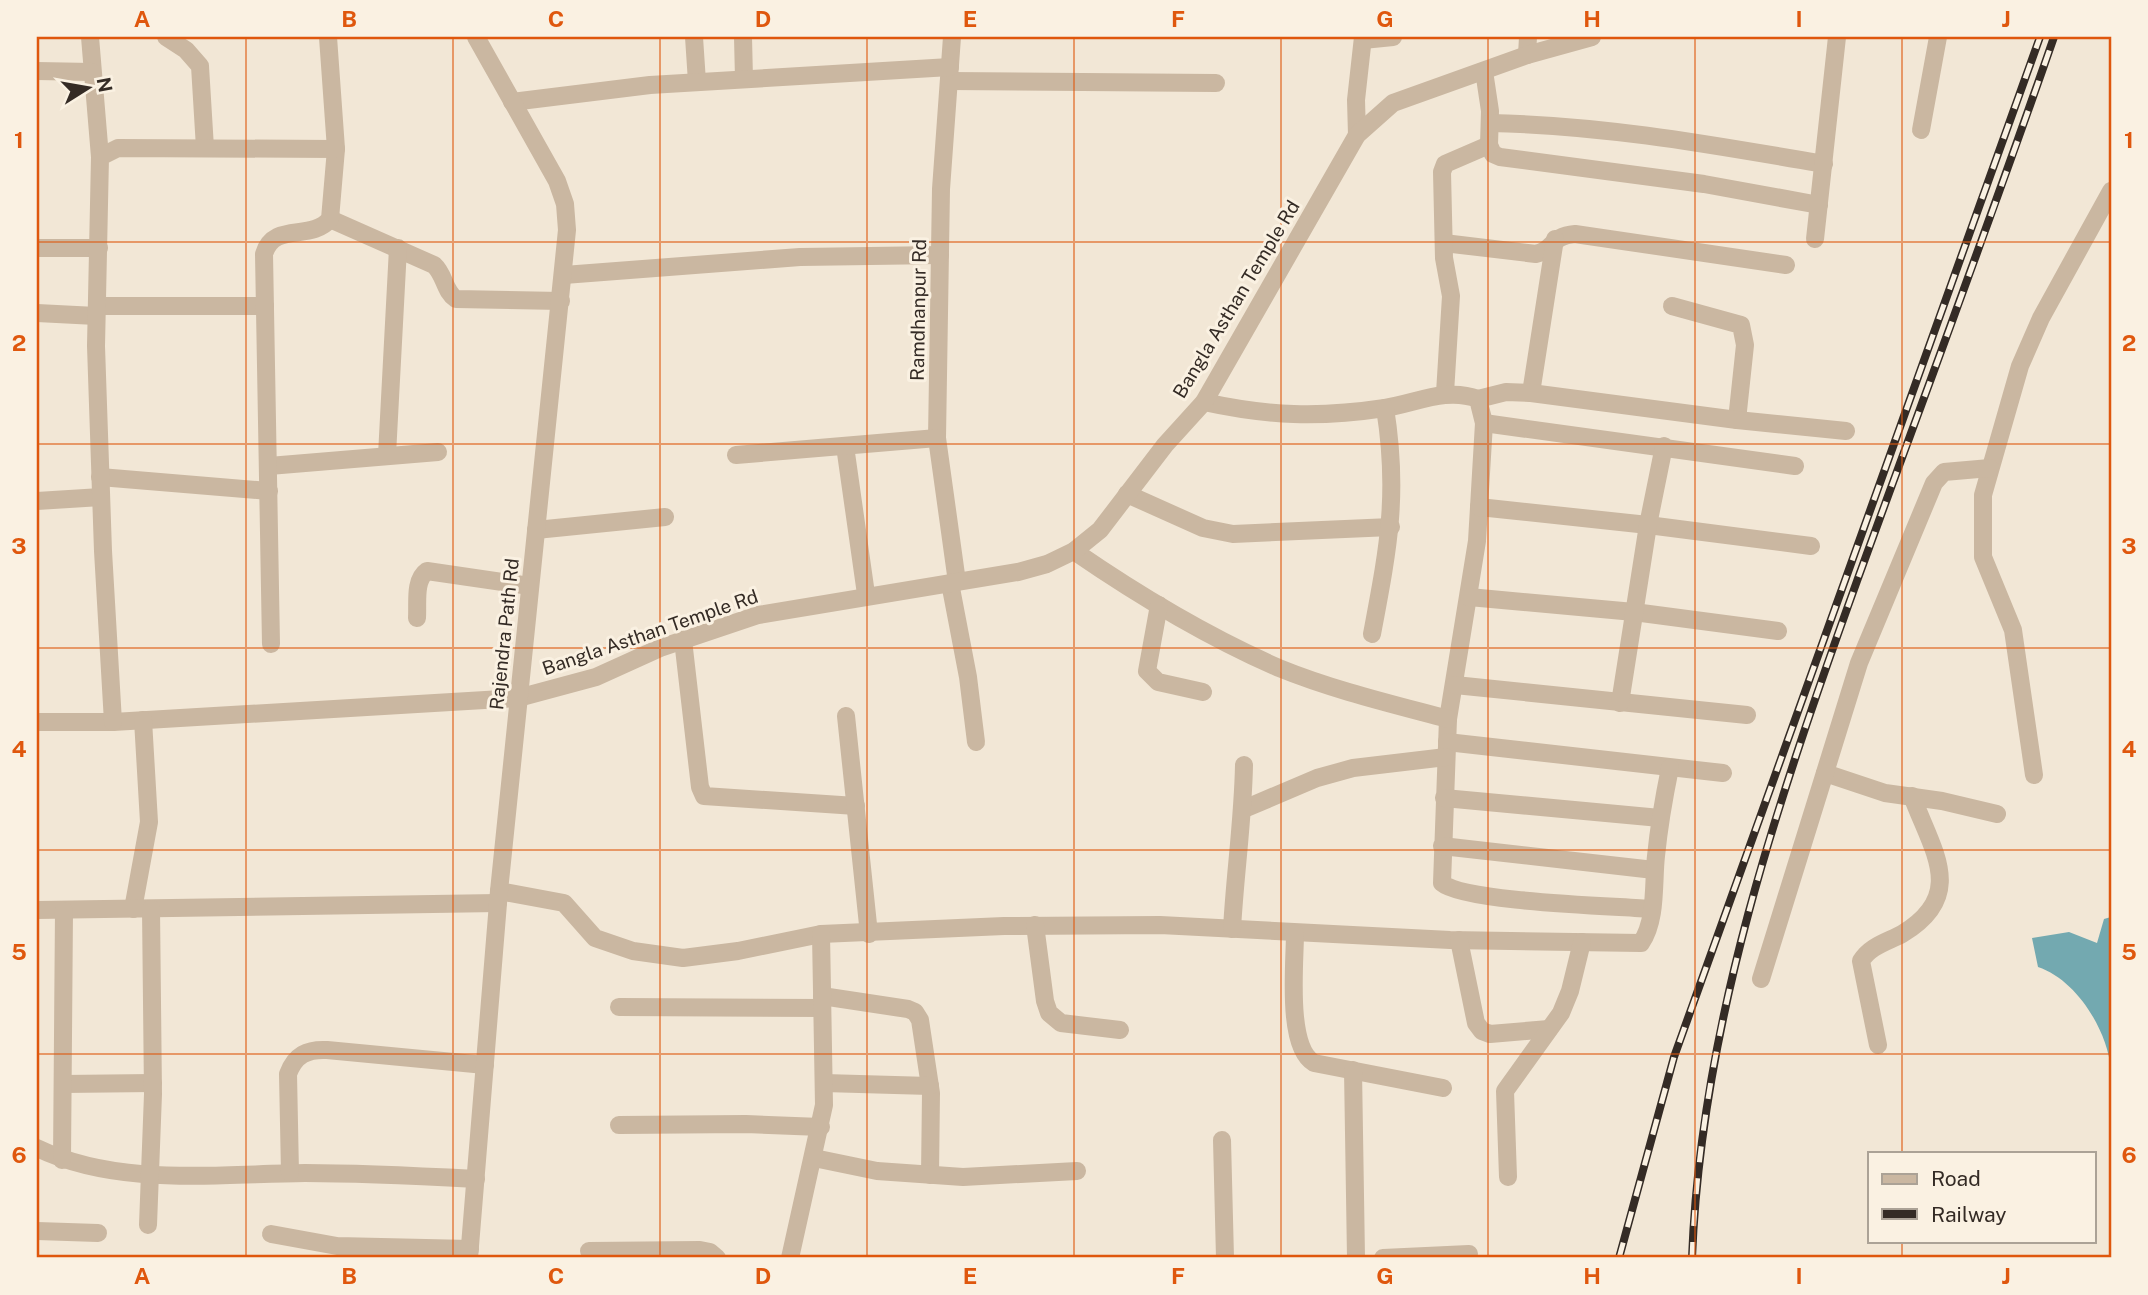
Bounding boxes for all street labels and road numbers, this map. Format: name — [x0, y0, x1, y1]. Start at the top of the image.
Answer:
street label: Bangla Asthan Temple Rd — [1168, 196, 1304, 402]
street label: Ramdhanpur Rd — [906, 239, 930, 381]
street label: Rajendra Path Rd — [485, 557, 523, 711]
street label: Bangla Asthan Temple Rd — [539, 585, 761, 679]

